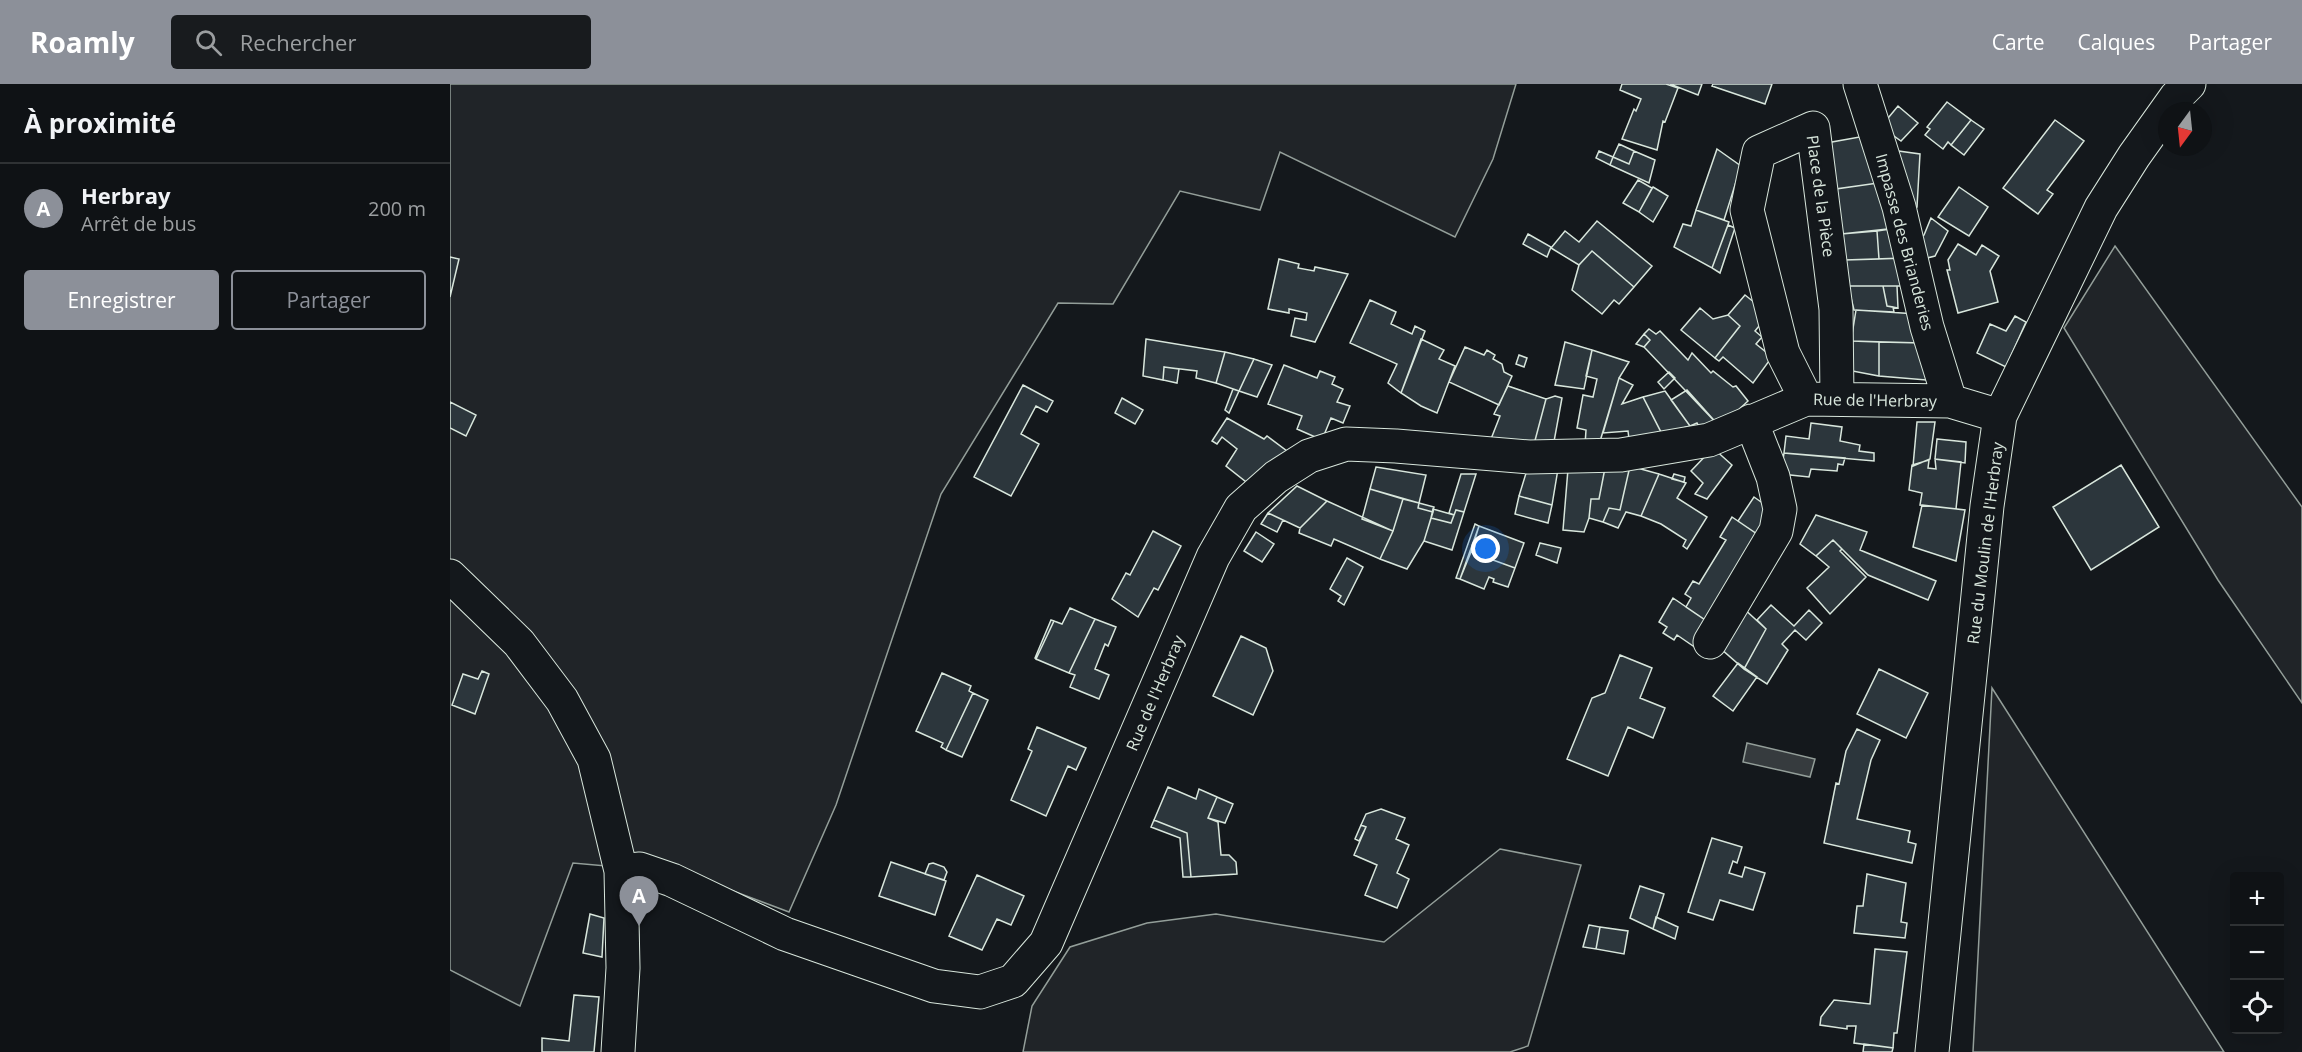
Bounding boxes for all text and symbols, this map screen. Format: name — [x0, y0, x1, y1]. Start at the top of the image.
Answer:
search box — [171, 15, 591, 69]
text: Roamly — [30, 23, 135, 61]
icon: search — [192, 26, 225, 59]
text: Rechercher — [240, 27, 356, 57]
text: Carte — [1992, 28, 2044, 56]
text: Calques — [2077, 28, 2155, 56]
text: Partager — [2188, 28, 2272, 56]
north arrow — [2158, 102, 2212, 156]
text: À proximité — [24, 105, 176, 141]
street label: Place de la Pièce — [1802, 134, 1840, 258]
street label: Impasse des Brianderies — [1871, 151, 1939, 333]
text: Herbray — [81, 180, 171, 210]
text: A — [37, 195, 50, 222]
text: 200 m — [368, 195, 426, 222]
text: Arrêt de bus — [81, 210, 196, 237]
button: Enregistrer — [24, 270, 219, 330]
button: Partager — [231, 270, 426, 330]
street label: Rue de l'Herbray — [1813, 388, 1938, 412]
street label: Rue du Moulin de l'Herbray — [1962, 440, 2008, 645]
your location — [1471, 534, 1500, 563]
street label: Rue de l'Herbray — [1121, 631, 1190, 754]
map controls — [2230, 872, 2284, 1034]
button: + — [2230, 872, 2284, 926]
pin: A — [620, 876, 658, 926]
button: − — [2230, 926, 2284, 980]
button: locate — [2230, 980, 2284, 1034]

